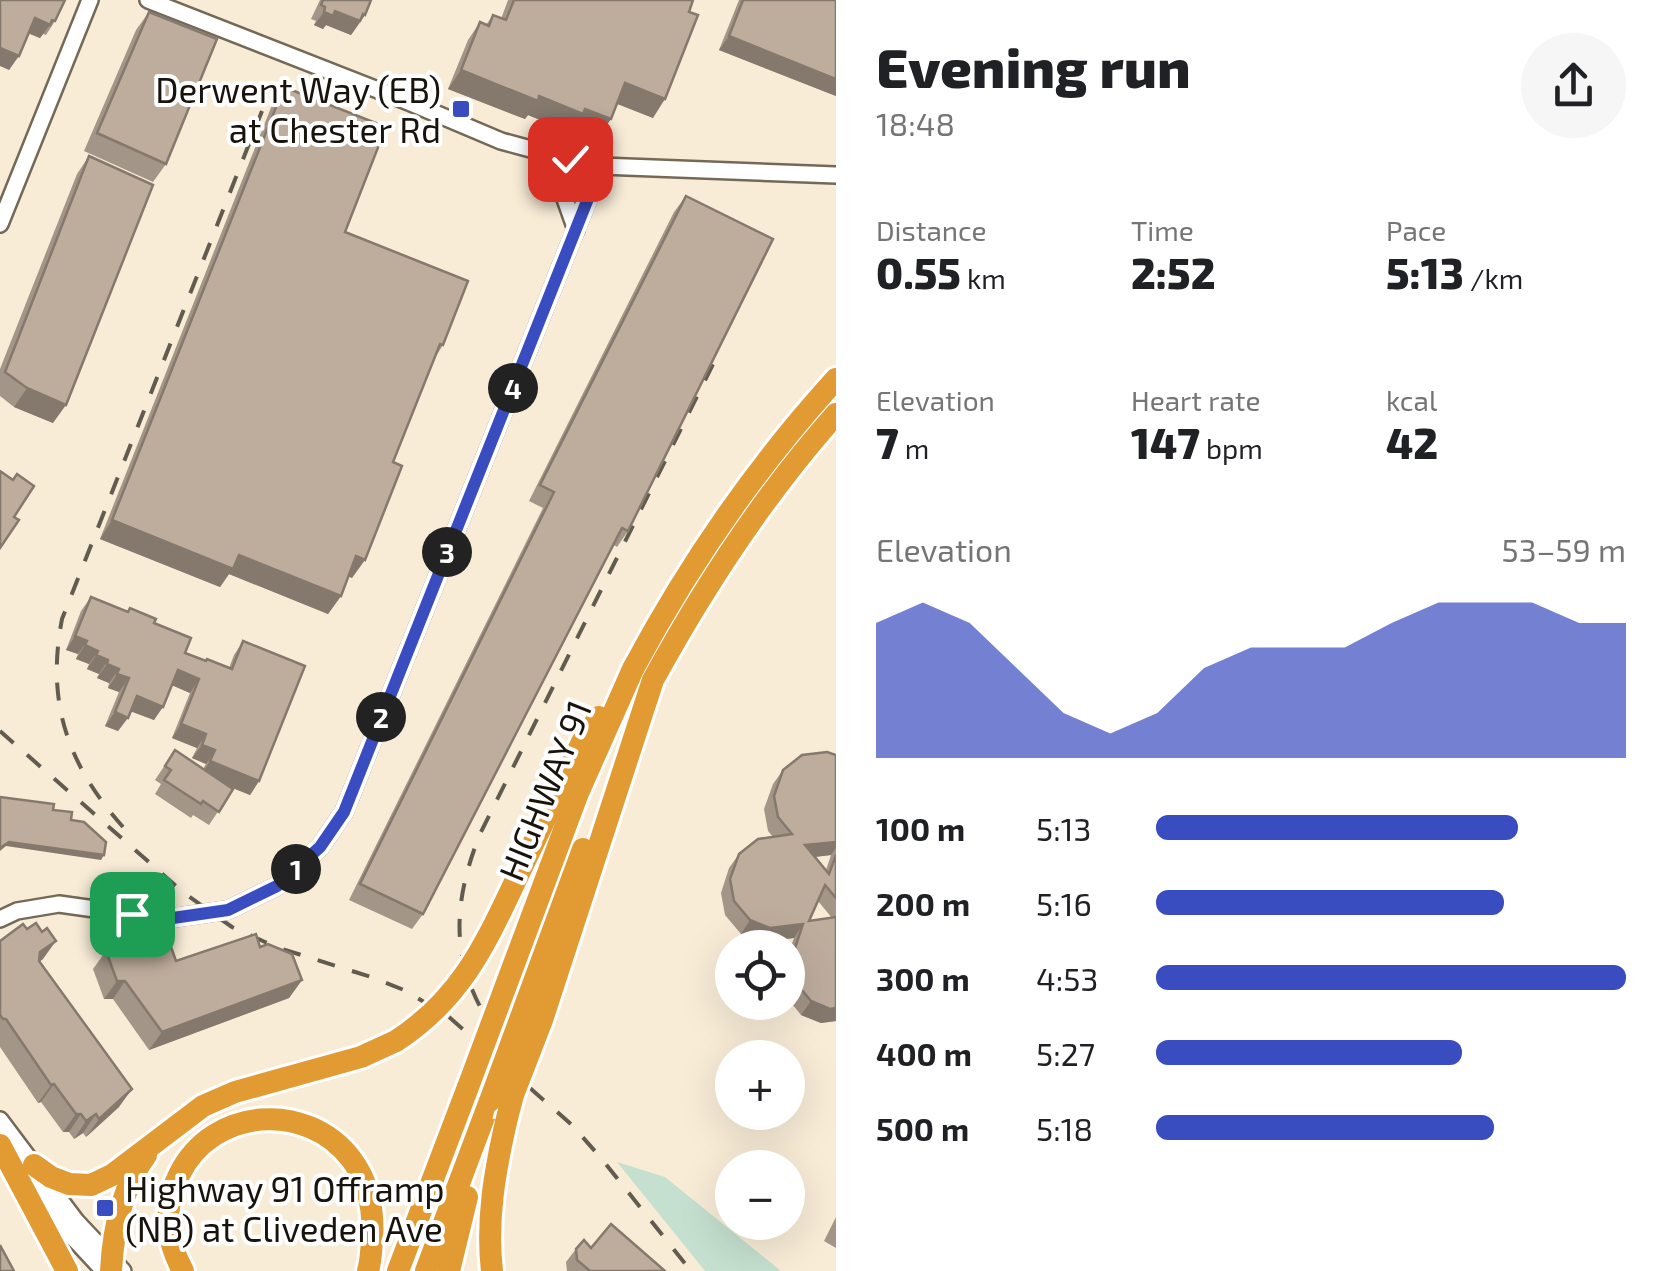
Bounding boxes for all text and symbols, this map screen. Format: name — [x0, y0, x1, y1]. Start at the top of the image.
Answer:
text: Evening run — [876, 33, 1191, 99]
button: share — [1521, 33, 1626, 138]
place label: Derwent Way (EB) at Chester Rd — [155, 68, 441, 150]
marker: Derwent Way (EB) at Chester Rd — [450, 98, 472, 120]
text: 18:48 — [876, 104, 955, 142]
pin — [528, 117, 613, 202]
icon: check — [543, 132, 598, 187]
text: Distance — [876, 213, 987, 247]
text: Time — [1131, 213, 1194, 247]
text: Pace — [1386, 213, 1446, 247]
text: 0.55 — [876, 247, 961, 297]
text: 2:52 — [1131, 247, 1215, 297]
text: 5:13 — [1386, 247, 1464, 297]
text: km — [961, 261, 1006, 295]
text: /km — [1464, 261, 1523, 295]
pin: 4 — [488, 363, 538, 413]
text: 4 — [504, 371, 522, 405]
text: Elevation — [876, 383, 995, 417]
text: Heart rate — [1131, 383, 1261, 417]
text: kcal — [1386, 383, 1437, 417]
text: 7 — [876, 417, 899, 467]
text: 147 — [1131, 417, 1200, 467]
text: 42 — [1386, 417, 1438, 467]
text: m — [899, 431, 929, 465]
text: bpm — [1200, 431, 1263, 465]
pin: 3 — [422, 527, 472, 577]
text: Elevation — [876, 530, 1012, 568]
text: 53–59 m — [1501, 530, 1626, 568]
text: 3 — [439, 535, 455, 569]
pin: 2 — [356, 692, 406, 742]
street label: HIGHWAY 91 — [489, 694, 599, 886]
text: 2 — [373, 700, 389, 734]
text: 100 m — [876, 809, 965, 847]
text: 5:13 — [1036, 809, 1091, 847]
pin: 1 — [271, 844, 321, 894]
text: 1 — [290, 852, 302, 886]
pin — [90, 872, 175, 957]
text: 200 m — [876, 884, 970, 922]
text: 5:16 — [1036, 884, 1092, 922]
icon: arrive — [105, 887, 160, 942]
map controls — [715, 930, 805, 1240]
button: locate — [715, 930, 805, 1020]
text: 300 m — [876, 959, 970, 997]
text: 4:53 — [1036, 959, 1098, 997]
text: 400 m — [876, 1034, 972, 1072]
text: 5:27 — [1036, 1034, 1095, 1072]
button: + — [715, 1040, 805, 1130]
text: 500 m — [876, 1109, 969, 1147]
text: 5:18 — [1036, 1109, 1093, 1147]
button: − — [715, 1150, 805, 1240]
place label: Highway 91 Offramp (NB) at Cliveden Ave — [125, 1167, 445, 1249]
marker: Highway 91 Offramp (NB) at Cliveden Ave — [94, 1197, 116, 1219]

